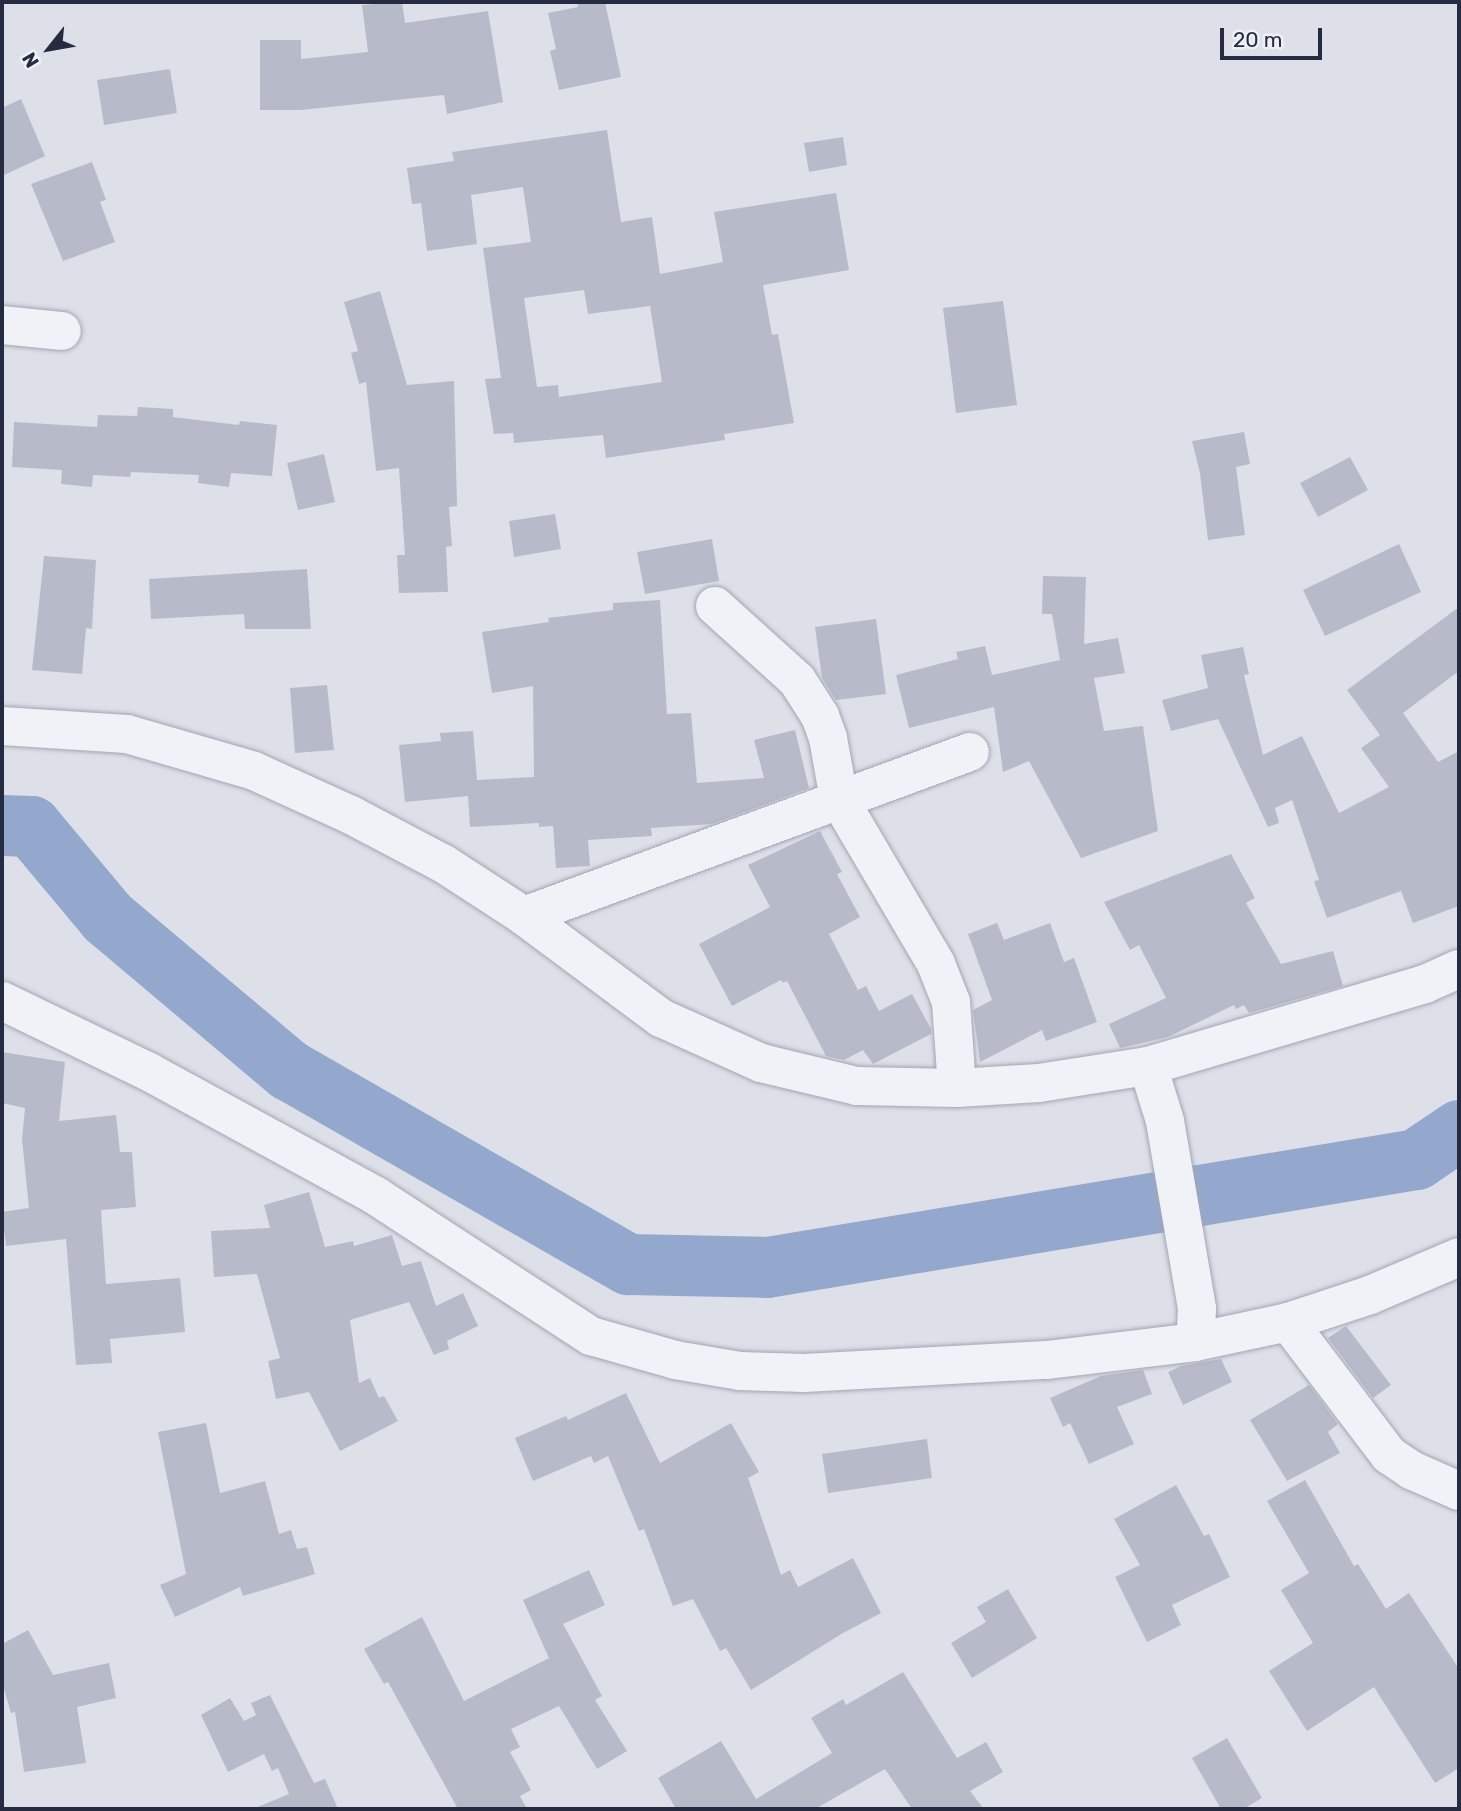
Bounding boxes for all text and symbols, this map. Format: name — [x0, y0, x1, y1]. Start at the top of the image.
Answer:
north arrow — [14, 14, 84, 84]
scale bar — [1223, 14, 1324, 58]
text: 20 m — [1233, 27, 1282, 52]
text: N — [17, 48, 44, 72]

